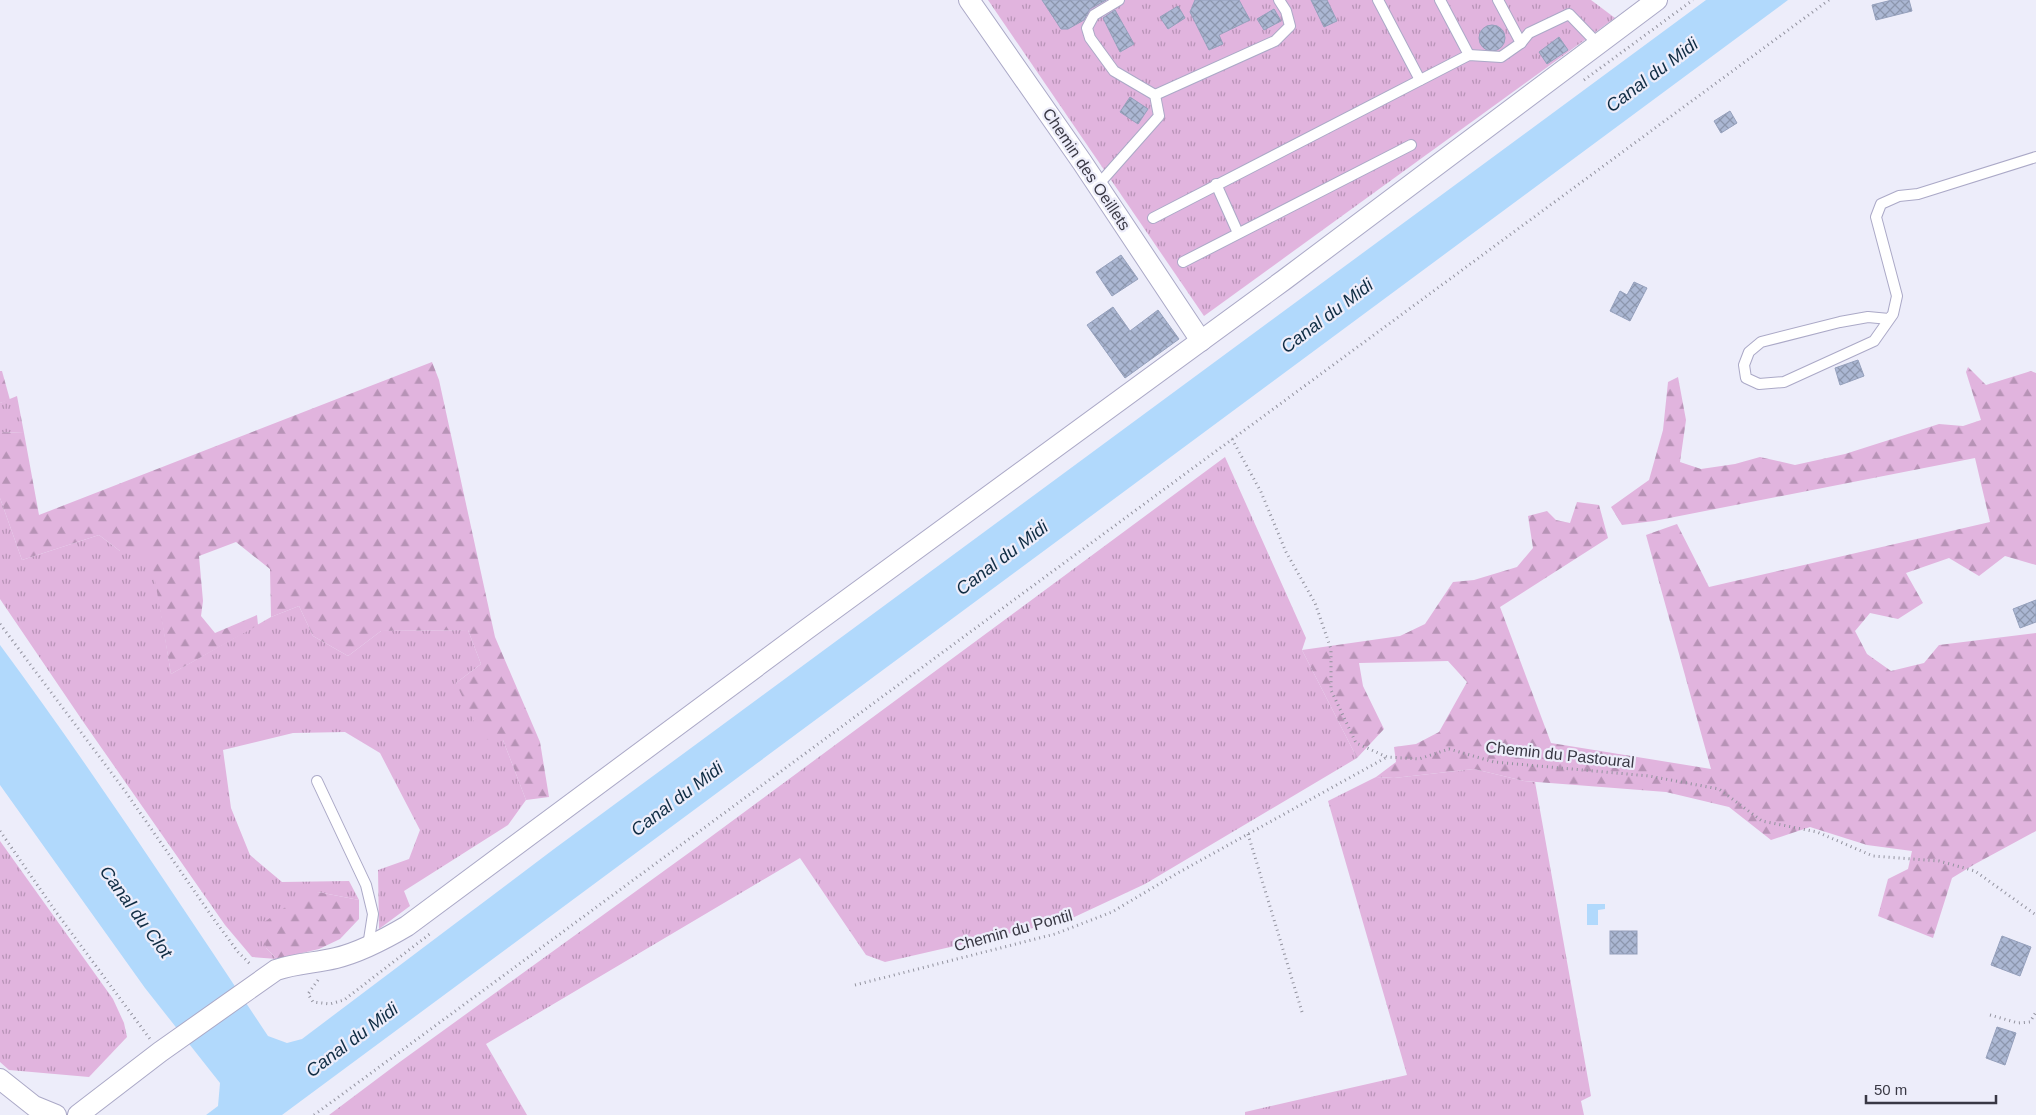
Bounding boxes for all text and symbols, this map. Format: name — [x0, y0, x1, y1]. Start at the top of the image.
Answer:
water label: Canal du Midi — [1602, 33, 1703, 116]
street label: Chemin des Oeillets — [1040, 105, 1134, 233]
water label: Canal du Midi — [1277, 274, 1378, 357]
water label: Canal du Midi — [952, 516, 1053, 599]
street label: Chemin du Pastoural — [1485, 738, 1635, 771]
water label: Canal du Midi — [627, 757, 728, 840]
water label: Canal du Clot — [96, 862, 177, 963]
street label: Chemin du Pontil — [952, 907, 1074, 954]
water label: Canal du Midi — [302, 998, 403, 1081]
scale bar — [1866, 1072, 1996, 1104]
text: 50 m — [1874, 1081, 1907, 1098]

